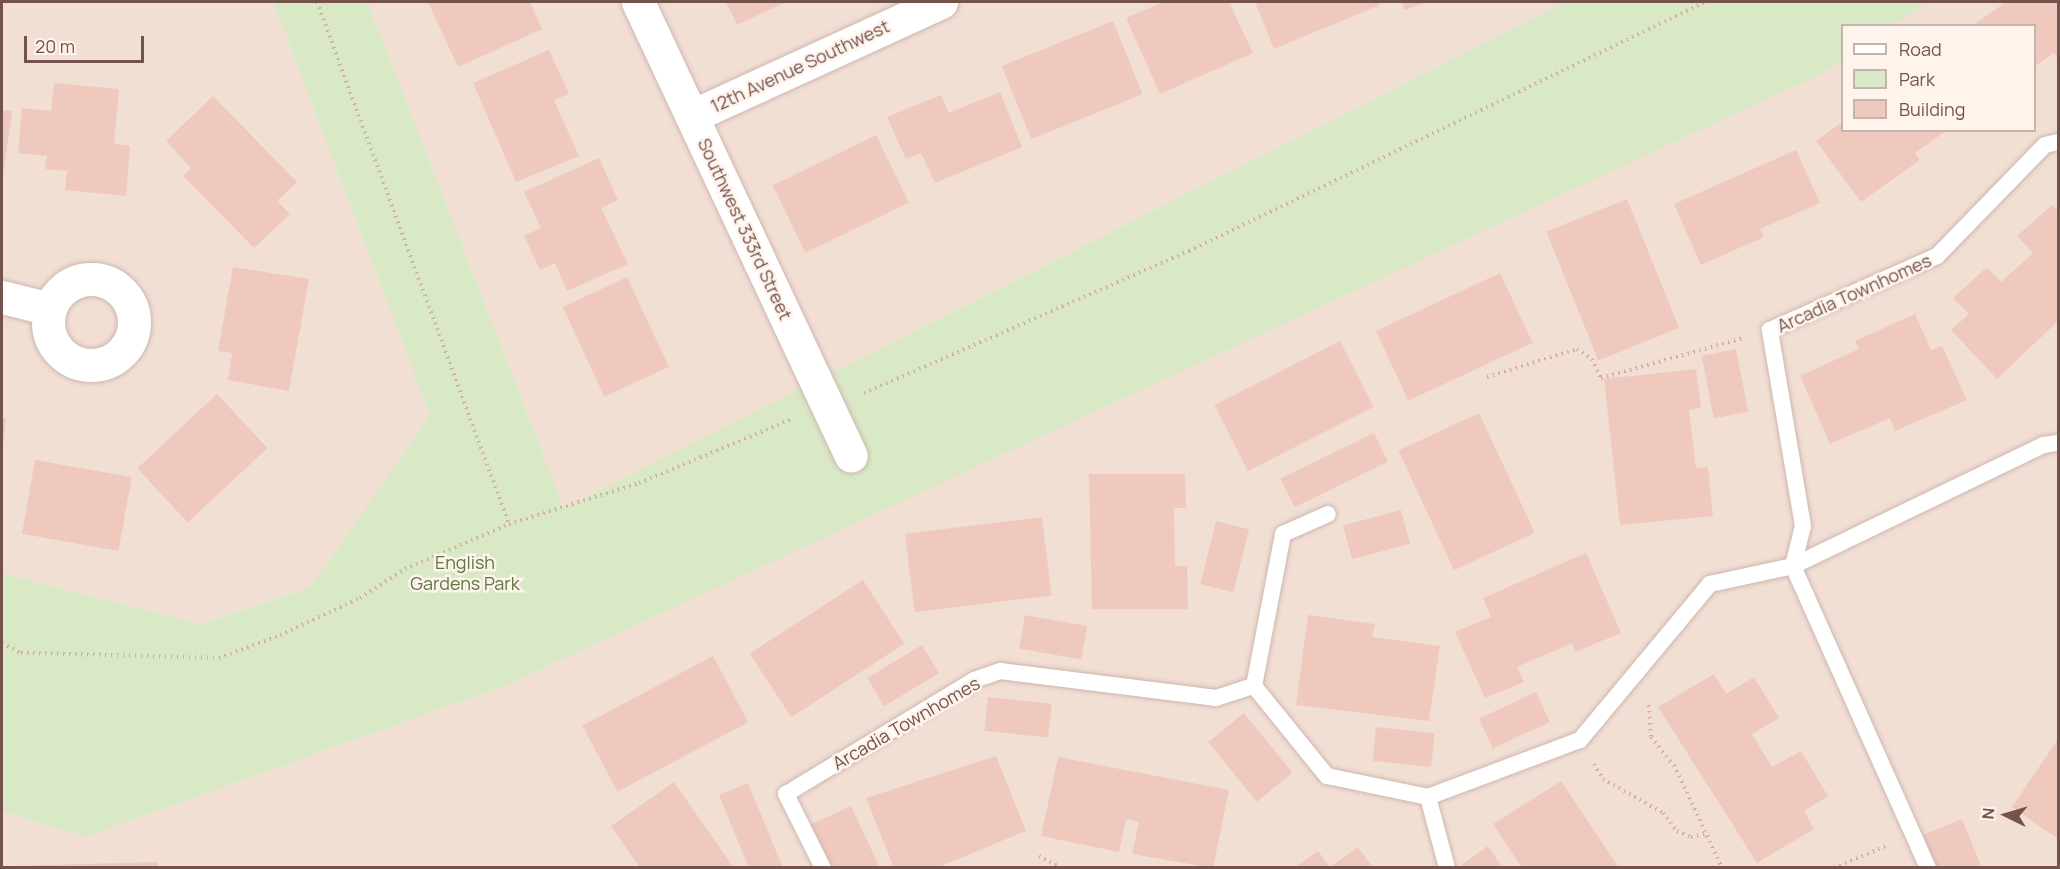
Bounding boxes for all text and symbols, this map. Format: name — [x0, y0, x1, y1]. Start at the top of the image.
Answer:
street label: 12th Avenue Southwest — [707, 15, 893, 117]
scale bar — [27, 24, 147, 62]
legend — [1841, 24, 2036, 132]
text: 20 m — [35, 34, 75, 58]
text: Road — [1899, 37, 1942, 61]
text: Park — [1899, 67, 1935, 91]
text: Building — [1899, 97, 1965, 121]
street label: Southwest 333rd Street — [693, 135, 797, 323]
street label: Arcadia Townhomes — [1773, 249, 1935, 337]
park label: English Gardens Park — [410, 552, 520, 594]
street label: Arcadia Townhomes — [828, 672, 984, 774]
north arrow — [1976, 785, 2036, 845]
text: N — [1977, 807, 2000, 820]

